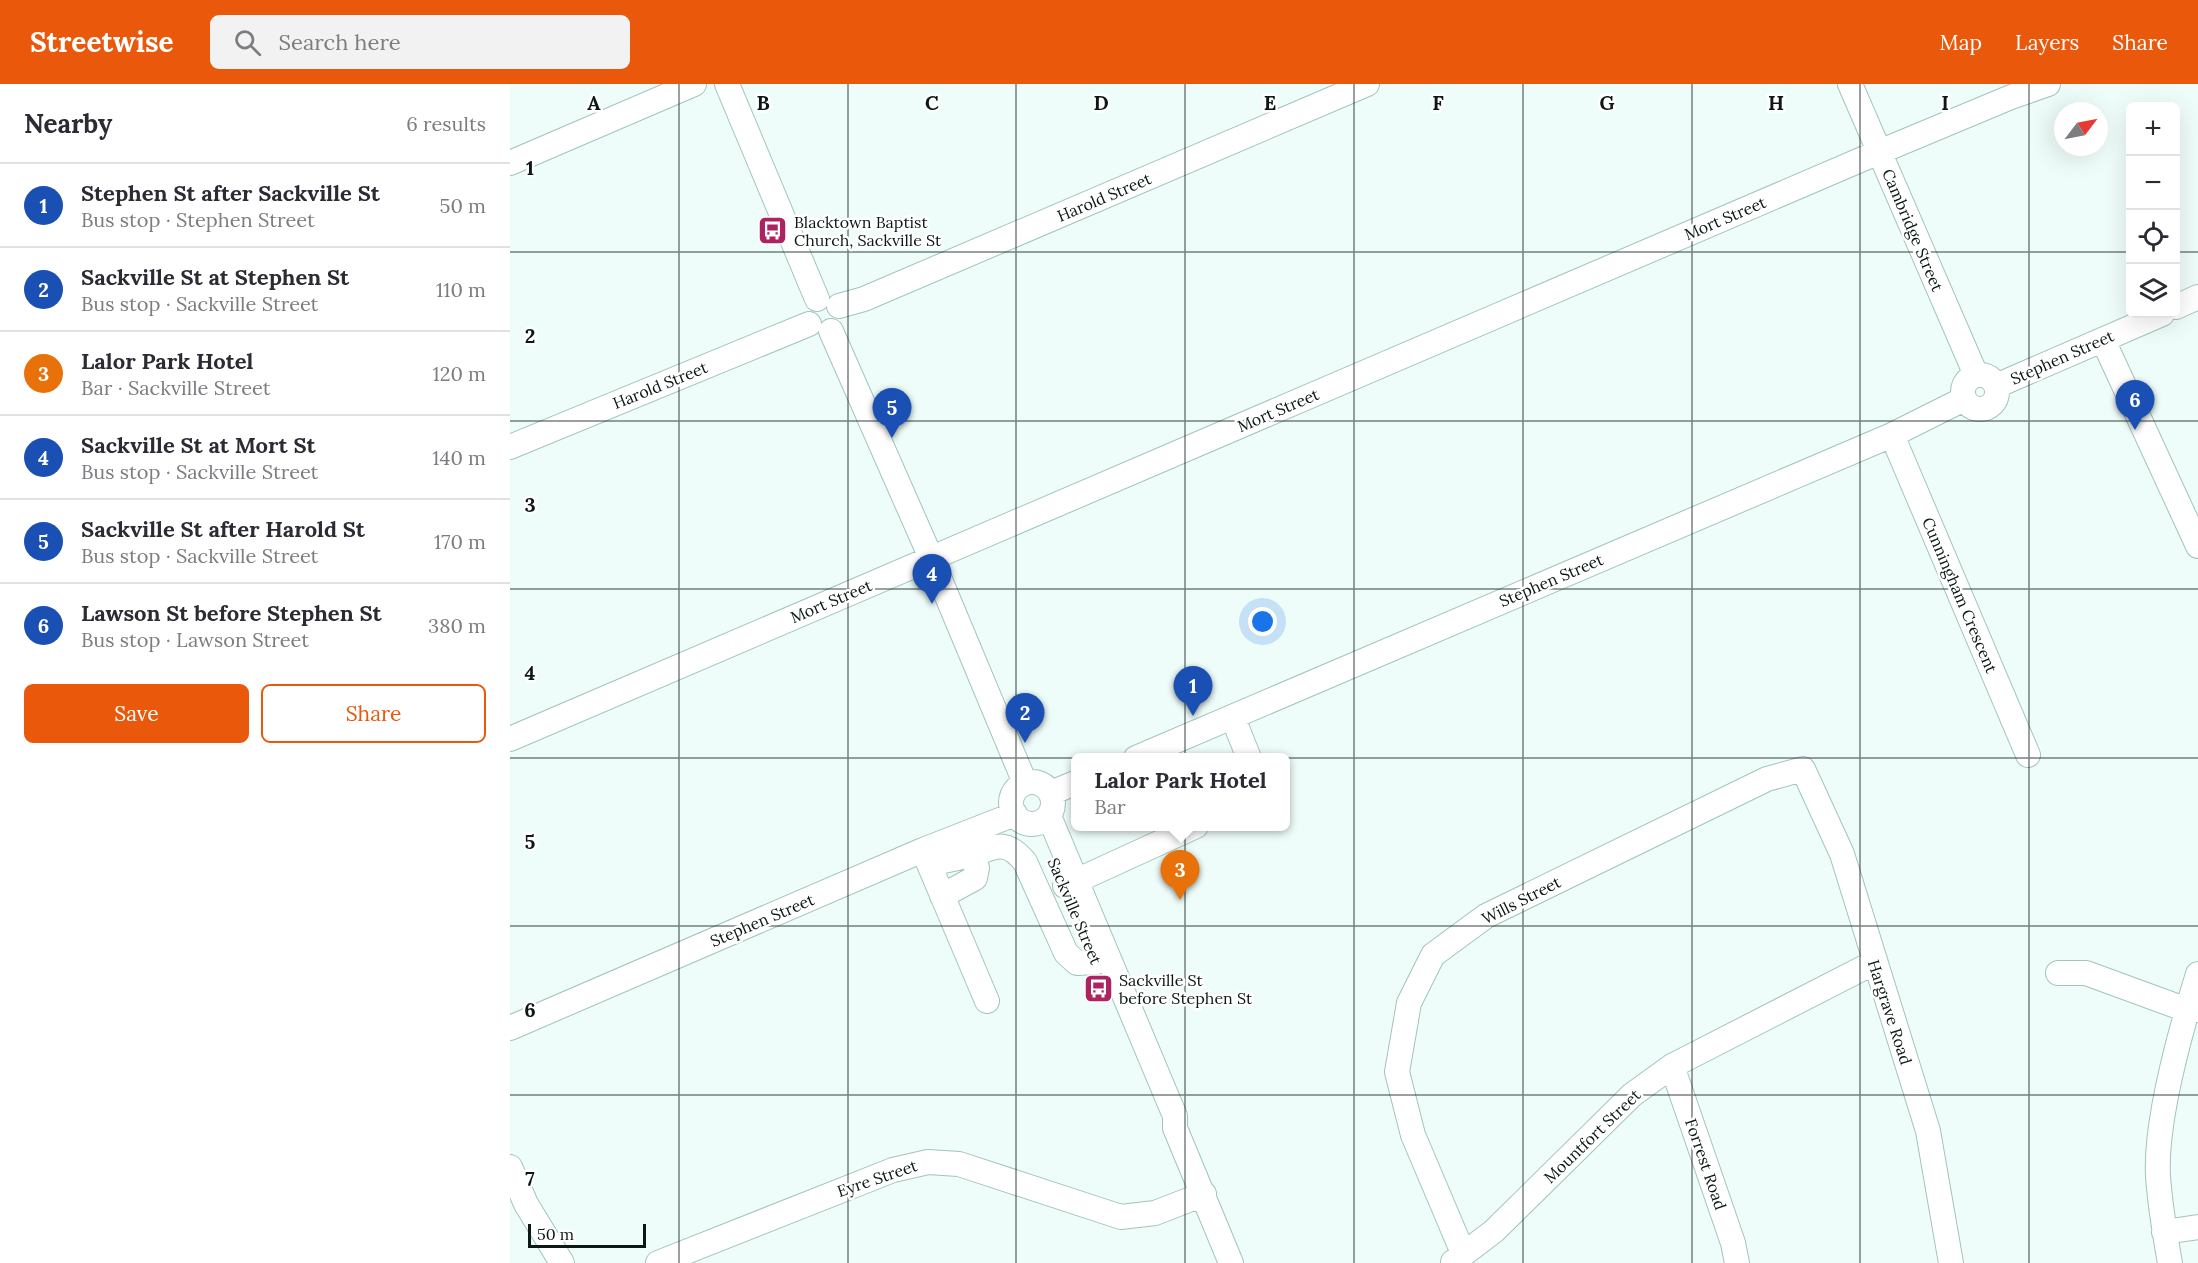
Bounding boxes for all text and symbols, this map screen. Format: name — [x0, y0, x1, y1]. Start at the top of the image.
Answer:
search box — [210, 15, 630, 69]
text: Streetwise — [30, 24, 174, 60]
icon: search — [231, 26, 264, 59]
text: Search here — [279, 28, 401, 56]
text: Map — [1939, 29, 1982, 56]
text: Layers — [2015, 29, 2079, 56]
text: Share — [2112, 29, 2168, 56]
text: A — [587, 90, 601, 115]
text: B — [756, 90, 770, 115]
text: C — [925, 90, 939, 115]
text: D — [1093, 90, 1109, 115]
text: E — [1264, 90, 1276, 115]
text: F — [1432, 90, 1444, 115]
text: G — [1599, 90, 1615, 115]
text: H — [1768, 90, 1784, 115]
text: I — [1941, 90, 1949, 115]
north arrow — [2054, 102, 2108, 156]
map controls — [2126, 102, 2180, 318]
button: + — [2126, 102, 2180, 156]
text: Nearby — [24, 107, 112, 140]
text: 6 results — [406, 111, 486, 136]
text: 1 — [526, 155, 534, 180]
button: − — [2126, 156, 2180, 210]
street label: Cambridge Street — [1878, 166, 1948, 295]
street label: Harold Street — [1054, 168, 1155, 226]
text: Stephen St after Sackville St — [81, 179, 380, 207]
street label: Mort Street — [1681, 192, 1770, 244]
text: 1 — [39, 193, 48, 218]
text: 50 m — [440, 193, 486, 218]
text: Bus stop · Stephen Street — [81, 207, 315, 232]
button: locate — [2126, 210, 2180, 264]
place label: Blacktown Baptist Church, Sackville St — [794, 212, 942, 250]
bus stop icon: Blacktown Baptist Church, Sackville St — [757, 215, 789, 247]
text: Sackville St at Stephen St — [81, 263, 349, 291]
button: layers — [2126, 264, 2180, 318]
text: 2 — [38, 277, 49, 302]
text: 110 m — [436, 277, 486, 302]
text: Bus stop · Sackville Street — [81, 291, 318, 316]
text: 2 — [525, 323, 535, 348]
street label: Stephen Street — [2007, 325, 2117, 389]
text: Lalor Park Hotel — [81, 347, 253, 375]
street label: Harold Street — [610, 357, 711, 413]
text: 3 — [38, 361, 49, 386]
text: 120 m — [432, 361, 486, 386]
text: Bar · Sackville Street — [81, 375, 270, 400]
pin: 6 — [2116, 380, 2154, 430]
street label: Mort Street — [1234, 384, 1323, 436]
pin: 5 — [872, 388, 911, 438]
text: Sackville St at Mort St — [81, 431, 316, 459]
text: 4 — [38, 445, 49, 470]
text: 140 m — [432, 445, 486, 470]
text: Bus stop · Sackville Street — [81, 459, 318, 484]
text: 3 — [524, 492, 536, 517]
street label: Cunningham Crescent — [1918, 514, 2002, 676]
text: Sackville St after Harold St — [81, 515, 365, 543]
text: 5 — [38, 529, 49, 554]
text: 170 m — [434, 529, 486, 554]
text: Bus stop · Sackville Street — [81, 543, 318, 568]
street label: Stephen Street — [1496, 549, 1607, 611]
pin: 4 — [912, 554, 952, 604]
street label: Mort Street — [787, 575, 876, 627]
text: Lawson St before Stephen St — [81, 599, 382, 627]
your location — [1248, 607, 1277, 636]
text: 6 — [38, 613, 49, 638]
text: 380 m — [428, 613, 486, 638]
text: Bus stop · Lawson Street — [81, 627, 309, 652]
text: 4 — [525, 660, 536, 685]
pin: 1 — [1174, 666, 1212, 716]
button: Save — [24, 684, 249, 743]
button: Share — [261, 684, 486, 743]
pin: 2 — [1006, 694, 1044, 743]
popup — [1071, 753, 1290, 831]
text: Lalor Park Hotel — [1094, 766, 1267, 794]
text: Bar — [1094, 794, 1126, 819]
text: 5 — [525, 829, 536, 854]
pin: 3 — [1160, 850, 1200, 900]
street label: Sackville Street — [1044, 855, 1107, 968]
street label: Wills Street — [1478, 871, 1564, 928]
street label: Stephen Street — [707, 889, 818, 951]
street label: Hargrave Road — [1864, 957, 1917, 1067]
place label: Sackville St before Stephen St — [1119, 970, 1253, 1008]
bus stop icon: Sackville St before Stephen St — [1082, 973, 1114, 1005]
text: 6 — [524, 997, 536, 1022]
street label: Mountfort Street — [1539, 1084, 1645, 1187]
street label: Forrest Road — [1681, 1116, 1731, 1213]
street label: Eyre Street — [834, 1155, 920, 1201]
text: 7 — [525, 1166, 535, 1191]
scale bar — [528, 1221, 646, 1248]
text: 50 m — [537, 1224, 574, 1244]

